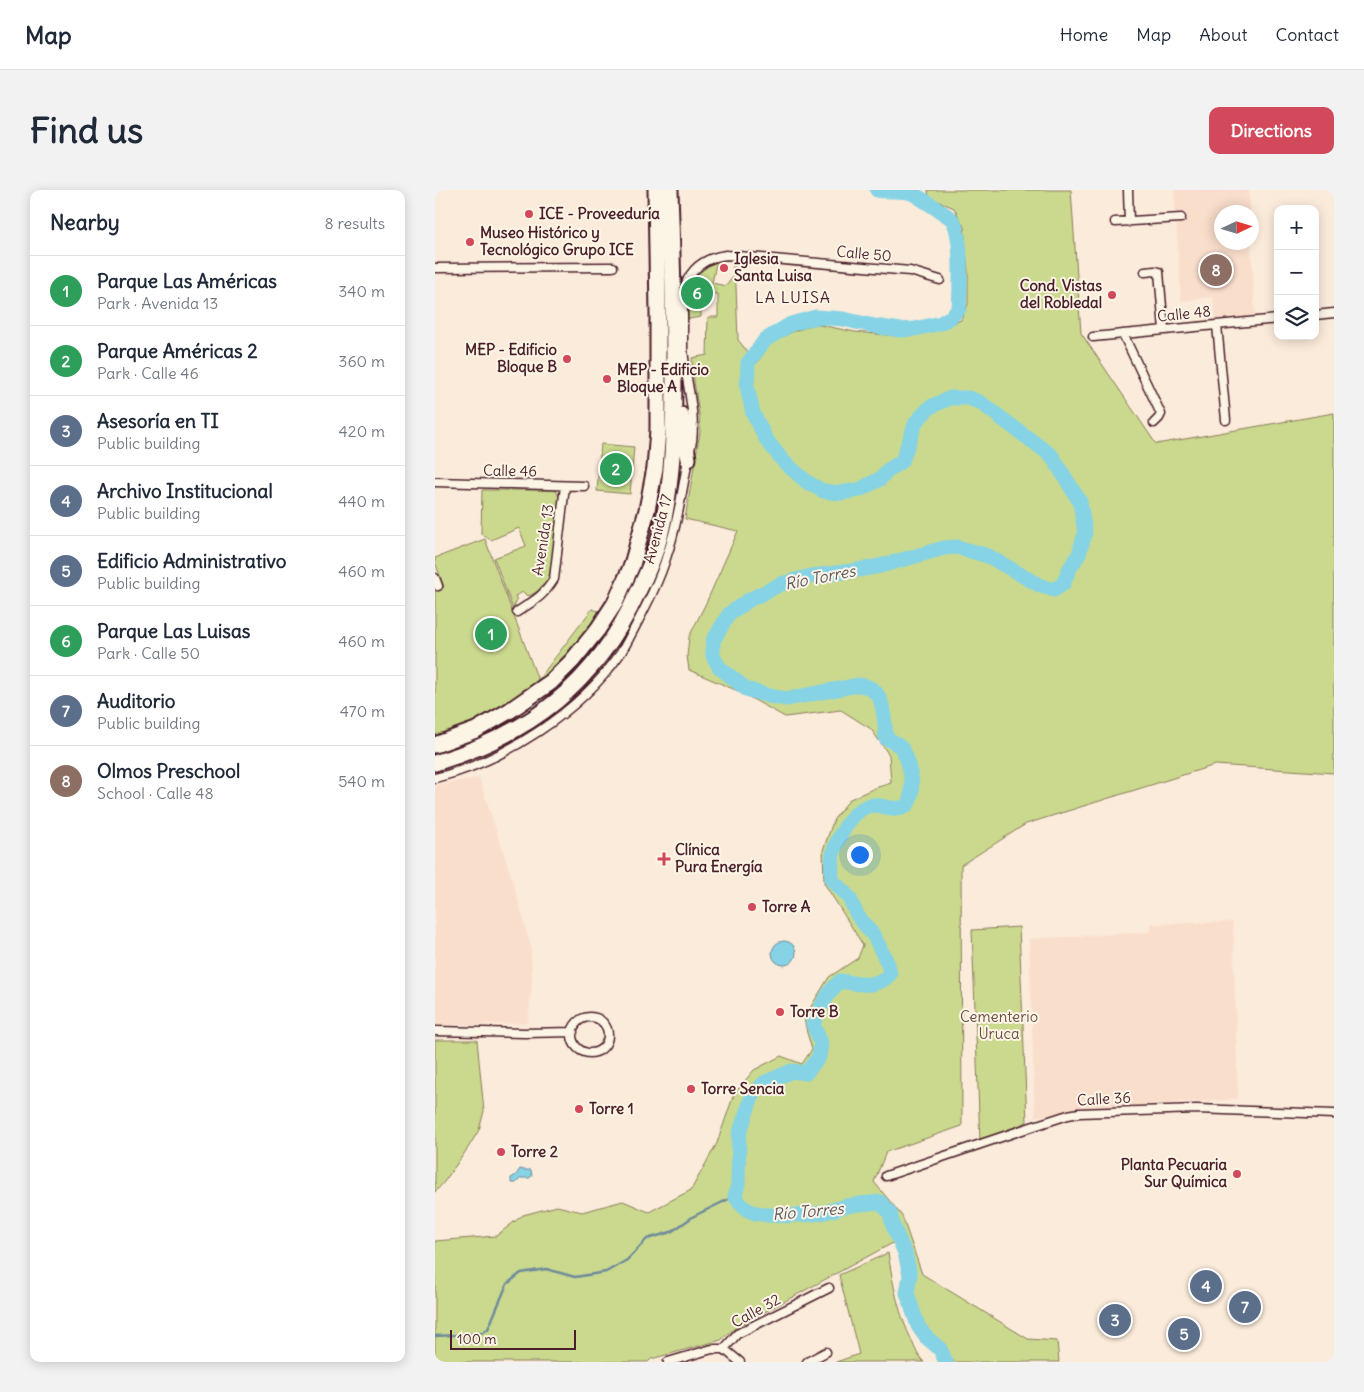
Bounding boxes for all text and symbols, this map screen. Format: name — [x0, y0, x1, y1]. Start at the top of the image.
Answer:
text: Map — [25, 20, 72, 50]
text: Home — [1060, 23, 1108, 46]
text: Map — [1136, 23, 1171, 46]
text: About — [1199, 23, 1247, 46]
text: Contact — [1275, 23, 1339, 46]
button: Directions — [1209, 107, 1334, 154]
text: Find us — [30, 108, 143, 152]
place label: ICE - Proveeduría — [539, 204, 660, 223]
north arrow — [1214, 205, 1259, 250]
map controls — [1274, 205, 1319, 340]
button: + — [1274, 205, 1319, 250]
marker: ICE - Proveeduría — [523, 208, 535, 220]
text: Nearby — [50, 209, 120, 236]
text: 8 results — [324, 213, 385, 233]
place label: Museo Histórico y Tecnológico Grupo ICE — [480, 223, 634, 260]
marker: Museo Histórico y Tecnológico Grupo ICE — [464, 236, 476, 248]
street label: Calle 50 — [836, 242, 892, 265]
place label: Iglesia Santa Luisa — [734, 249, 813, 285]
button: − — [1274, 250, 1319, 295]
pin: 8 — [1200, 251, 1232, 289]
marker: Iglesia Santa Luisa — [718, 262, 730, 274]
text: Parque Las Américas — [97, 269, 277, 293]
pin: 6 — [681, 274, 713, 312]
place label: Cond. Vistas del Robledal — [1020, 276, 1102, 312]
text: 1 — [63, 281, 69, 301]
text: 340 m — [338, 281, 385, 301]
district label: LA LUISA — [755, 287, 831, 307]
marker: Cond. Vistas del Robledal — [1106, 289, 1118, 301]
text: Park · Avenida 13 — [97, 293, 218, 313]
button: layers — [1274, 295, 1319, 340]
street label: Calle 48 — [1156, 301, 1212, 326]
text: Parque Américas 2 — [97, 339, 258, 363]
place label: MEP - Edificio Bloque B — [465, 340, 558, 377]
text: 2 — [62, 351, 70, 371]
text: 360 m — [338, 351, 385, 371]
marker: MEP - Edificio Bloque B — [561, 353, 573, 365]
place label: MEP - Edificio Bloque A — [617, 360, 710, 397]
text: Park · Calle 46 — [97, 363, 199, 383]
marker: MEP - Edificio Bloque A — [601, 373, 613, 385]
text: Asesoría en TI — [97, 409, 219, 433]
text: 3 — [61, 421, 71, 441]
text: 420 m — [339, 421, 385, 441]
text: Public building — [97, 433, 200, 453]
pin: 2 — [600, 450, 632, 488]
street label: Calle 46 — [483, 461, 537, 480]
text: Archivo Institucional — [97, 479, 273, 503]
text: 4 — [61, 491, 71, 511]
text: 440 m — [338, 491, 385, 511]
street label: Avenida 17 — [639, 492, 676, 566]
text: Public building — [97, 503, 200, 523]
street label: Avenida 13 — [527, 503, 558, 577]
text: Edificio Administrativo — [97, 549, 286, 573]
water label: Río Torres — [783, 560, 858, 594]
text: 5 — [61, 561, 71, 581]
text: 460 m — [338, 561, 385, 581]
text: Public building — [97, 573, 200, 593]
pin: 1 — [475, 615, 507, 653]
text: Parque Las Luisas — [97, 619, 250, 643]
text: 6 — [61, 631, 71, 651]
text: 460 m — [338, 631, 385, 651]
text: Park · Calle 50 — [97, 643, 200, 663]
text: Auditorio — [97, 689, 175, 713]
text: 7 — [62, 701, 70, 721]
text: 470 m — [340, 701, 385, 721]
text: Public building — [97, 713, 200, 733]
text: Olmos Preschool — [97, 759, 240, 783]
text: 8 — [61, 771, 71, 791]
text: 540 m — [338, 771, 385, 791]
text: School · Calle 48 — [97, 783, 214, 803]
place label: Clínica Pura Energía — [675, 840, 763, 877]
your location — [847, 842, 873, 868]
marker: Clínica Pura Energía — [657, 852, 671, 866]
place label: Torre A — [762, 897, 811, 916]
marker: Torre A — [746, 901, 758, 913]
place label: Torre B — [790, 1002, 839, 1021]
marker: Torre B — [774, 1006, 786, 1018]
park label: Cementerio Uruca — [960, 1007, 1038, 1043]
place label: Torre Sencia — [701, 1079, 785, 1098]
marker: Torre Sencia — [685, 1083, 697, 1095]
street label: Calle 36 — [1077, 1088, 1131, 1109]
place label: Torre 1 — [589, 1099, 634, 1118]
marker: Torre 1 — [573, 1103, 585, 1115]
place label: Torre 2 — [511, 1142, 558, 1161]
marker: Torre 2 — [495, 1146, 507, 1158]
place label: Planta Pecuaria Sur Química — [1121, 1155, 1227, 1191]
marker: Planta Pecuaria Sur Química — [1231, 1168, 1243, 1180]
water label: Río Torres — [772, 1198, 845, 1224]
pin: 4 — [1190, 1267, 1222, 1305]
pin: 7 — [1229, 1288, 1261, 1326]
street label: Calle 32 — [728, 1289, 784, 1332]
pin: 3 — [1099, 1301, 1131, 1339]
pin: 5 — [1168, 1315, 1200, 1353]
scale bar — [450, 1327, 576, 1350]
text: 100 m — [457, 1330, 497, 1348]

